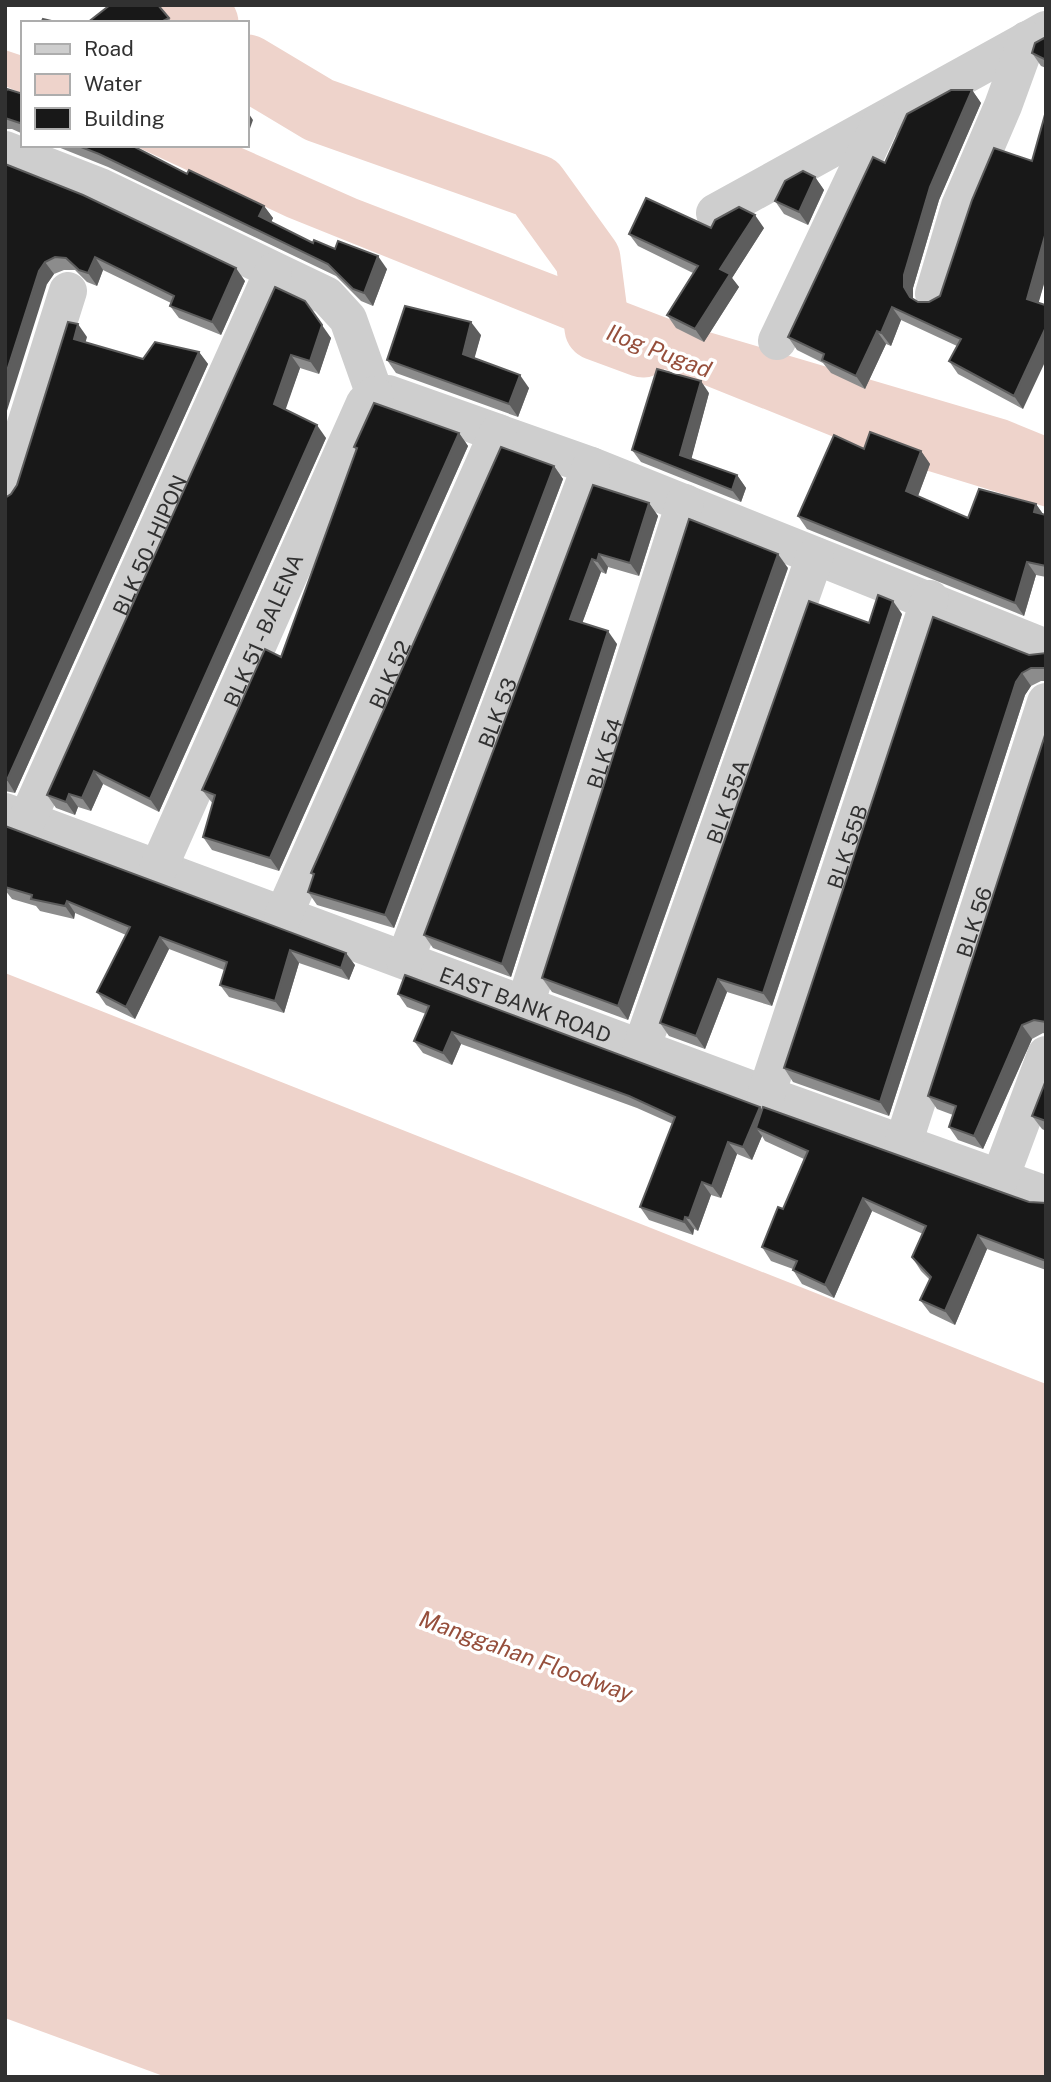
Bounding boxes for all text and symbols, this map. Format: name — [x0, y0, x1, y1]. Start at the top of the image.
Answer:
legend — [21, 21, 248, 147]
text: Road — [84, 36, 134, 61]
text: Water — [84, 71, 142, 96]
text: Building — [84, 106, 165, 131]
water label: Ilog Pugad — [603, 318, 716, 383]
street label: BLK 50 - HIPON — [107, 471, 192, 619]
street label: BLK 51 - BALENA — [219, 550, 308, 711]
street label: BLK 52 — [364, 637, 416, 712]
street label: BLK 53 — [473, 674, 522, 751]
street label: BLK 54 — [582, 715, 628, 792]
street label: BLK 55A — [701, 756, 754, 847]
street label: BLK 55B — [822, 802, 873, 892]
street label: BLK 56 — [951, 884, 997, 960]
street label: EAST BANK ROAD — [436, 962, 615, 1048]
water label: Manggahan Floodway — [416, 1604, 638, 1707]

